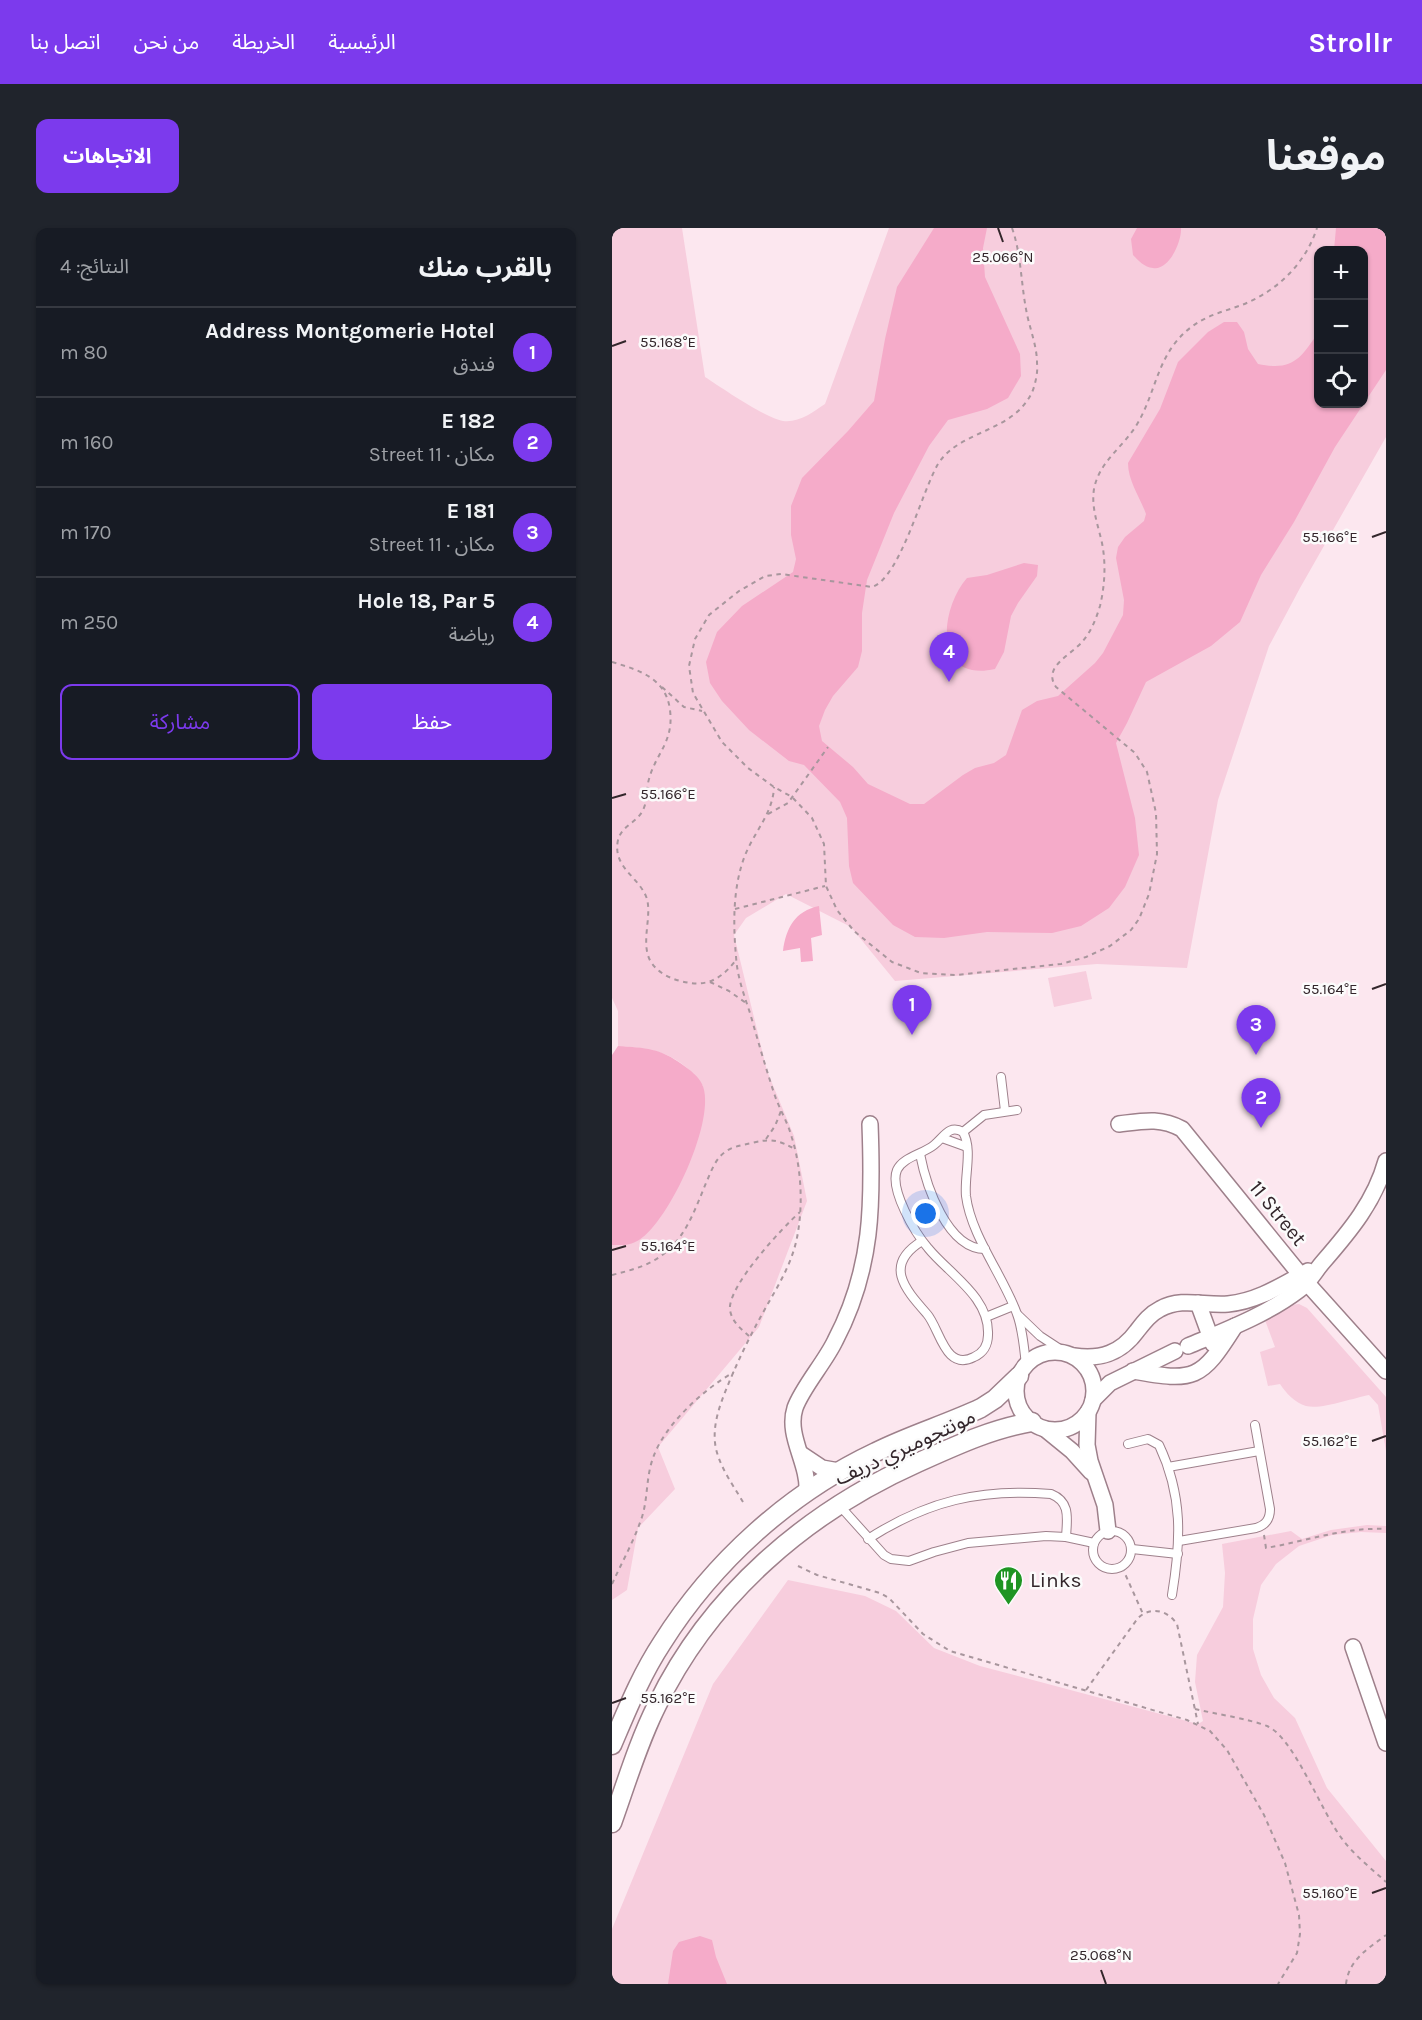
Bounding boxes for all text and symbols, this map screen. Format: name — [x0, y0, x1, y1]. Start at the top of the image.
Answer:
text: Strollr — [1308, 26, 1392, 59]
text: اتصل بنا — [30, 30, 101, 54]
text: من نحن — [134, 30, 199, 54]
text: الخريطة — [232, 30, 295, 54]
text: الرئيسية — [328, 30, 396, 54]
button: الاتجاهات — [36, 119, 179, 193]
text: موقعنا — [1266, 131, 1386, 181]
map controls — [1314, 246, 1368, 408]
button: + — [1314, 246, 1368, 300]
text: 25.066°N — [972, 248, 1034, 266]
text: بالقرب منك — [419, 252, 552, 283]
text: النتائج: 4 — [60, 255, 129, 278]
button: − — [1314, 300, 1368, 354]
text: Address Montgomerie Hotel — [205, 318, 495, 344]
text: 55.168°E — [640, 333, 696, 351]
text: 80 m — [60, 341, 108, 364]
text: 1 — [529, 341, 536, 364]
text: فندق — [453, 353, 495, 376]
button: locate — [1314, 354, 1368, 408]
text: E 182 — [441, 408, 495, 434]
text: 160 m — [60, 431, 113, 454]
text: 2 — [526, 431, 539, 454]
text: مكان · 11 Street — [369, 443, 495, 466]
text: E 181 — [447, 498, 495, 524]
text: 170 m — [60, 521, 111, 544]
text: 3 — [526, 521, 539, 544]
text: 55.166°E — [1302, 528, 1358, 546]
text: مكان · 11 Street — [369, 533, 495, 556]
text: Hole 18, Par 5 — [357, 588, 495, 614]
text: 250 m — [60, 611, 118, 634]
text: 4 — [527, 611, 538, 634]
text: رياضة — [449, 623, 495, 646]
pin: 4 — [930, 632, 968, 682]
button: مشاركة — [60, 684, 300, 760]
button: حفظ — [312, 684, 552, 760]
text: 55.166°E — [640, 785, 696, 803]
text: 55.164°E — [1302, 980, 1358, 998]
pin: 1 — [892, 986, 932, 1035]
pin: 3 — [1236, 1006, 1276, 1055]
pin: 2 — [1242, 1078, 1280, 1128]
street label: 11 Street — [1245, 1176, 1311, 1250]
your location — [911, 1199, 940, 1228]
text: 55.164°E — [640, 1237, 696, 1255]
street label: مونتجوميري دريف — [831, 1404, 981, 1494]
text: 55.162°E — [1302, 1432, 1358, 1450]
restaurant icon: Links — [993, 1564, 1025, 1606]
place label: Links — [1030, 1568, 1082, 1592]
text: 55.162°E — [640, 1689, 696, 1707]
text: 55.160°E — [1302, 1884, 1358, 1902]
text: 25.068°N — [1070, 1946, 1132, 1964]

